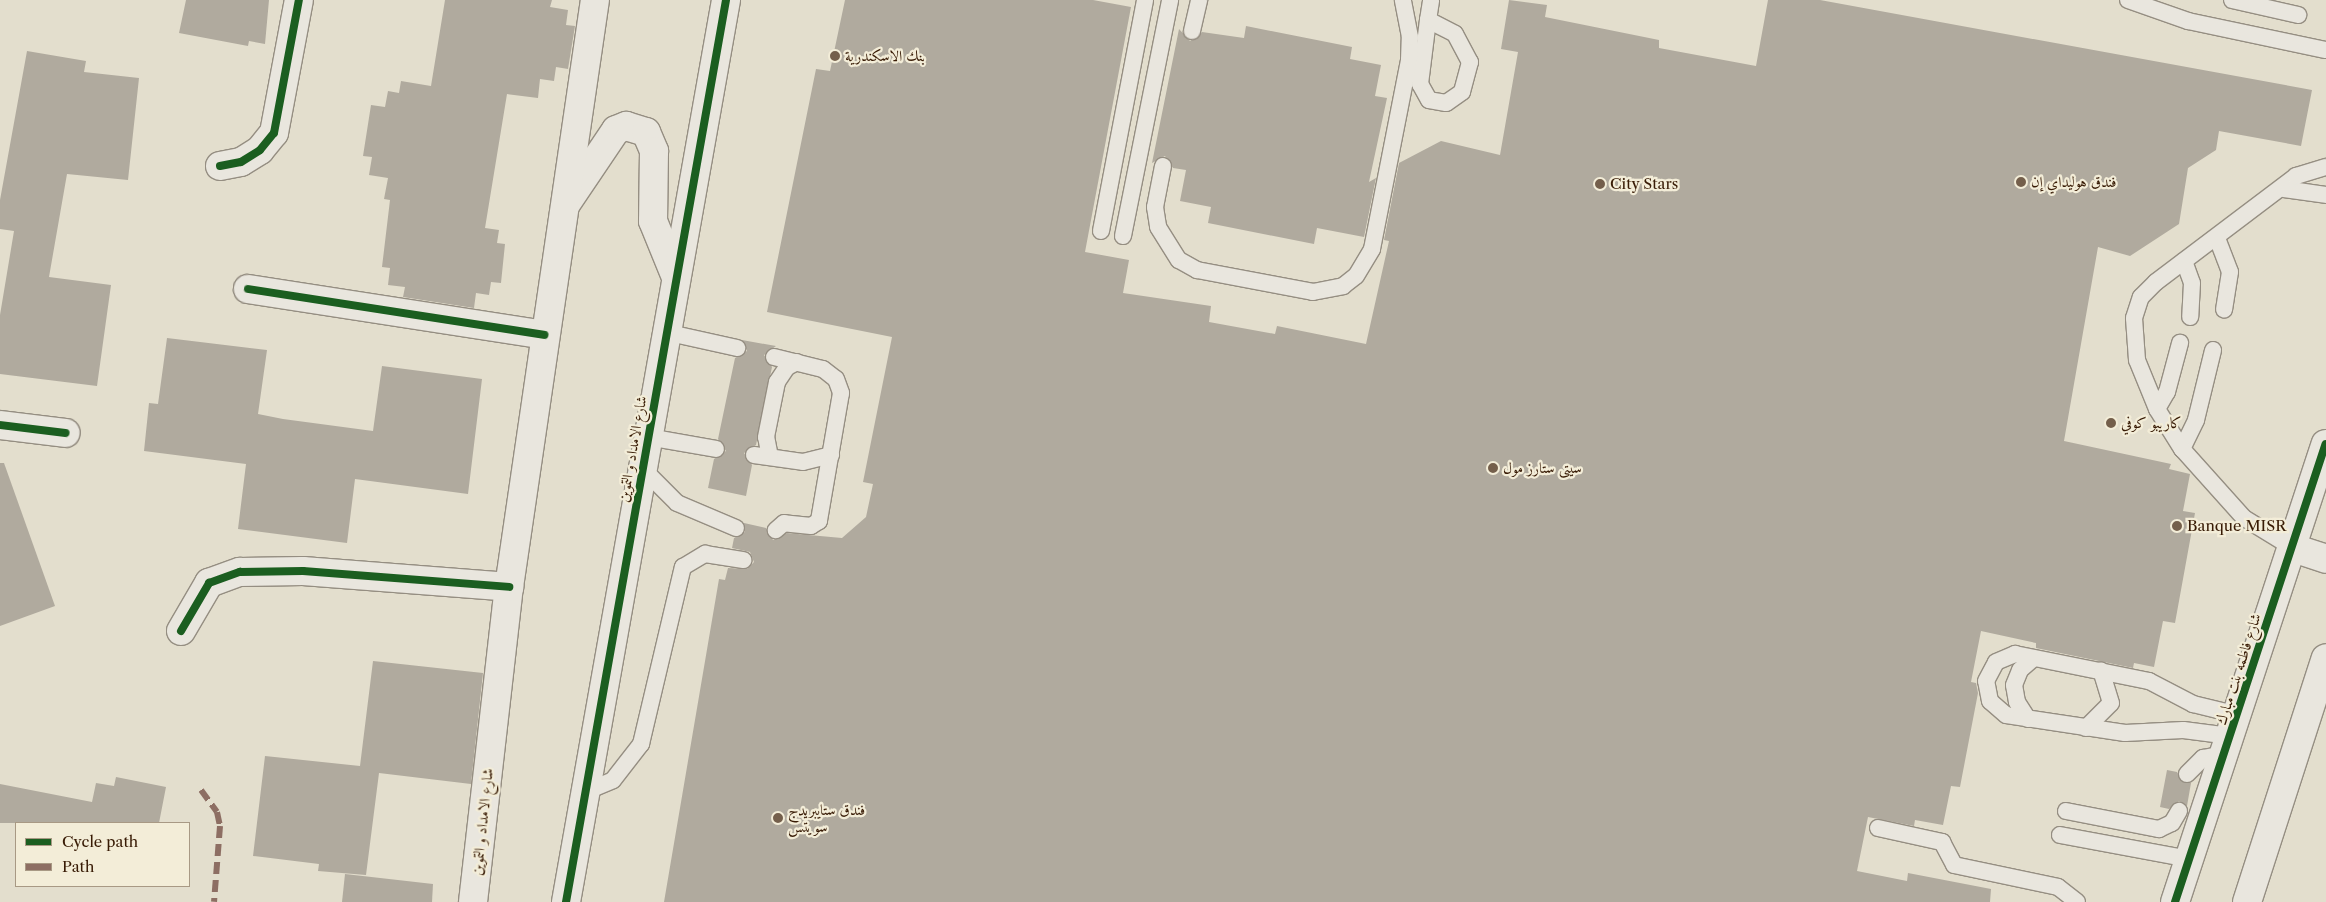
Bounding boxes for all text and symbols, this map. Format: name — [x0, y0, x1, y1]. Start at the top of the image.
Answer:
place label: بنك الاسكندرية — [845, 47, 925, 65]
marker: بنك الاسكندرية — [829, 50, 841, 62]
place label: فندق هوليداي إن — [2031, 173, 2116, 191]
place label: City Stars — [1610, 175, 1679, 193]
marker: فندق هوليداي إن — [2015, 176, 2027, 188]
marker: City Stars — [1594, 178, 1606, 190]
street label: شارع الامداد و التموين — [614, 394, 650, 504]
place label: كاريبو كوفي — [2121, 414, 2182, 432]
marker: كاريبو كوفي — [2105, 417, 2117, 429]
place label: سيتى ستارز مول — [1503, 459, 1582, 477]
marker: سيتى ستارز مول — [1487, 462, 1499, 474]
place label: Banque MISR — [2187, 517, 2286, 535]
marker: Banque MISR — [2171, 520, 2183, 532]
street label: شارع فاطمه بنت مبارك — [2211, 611, 2265, 727]
street label: شارع الامداد و التموين — [467, 768, 497, 876]
place label: فندق ستايبريدج سويتس — [788, 800, 865, 835]
marker: فندق ستايبريدج سويتس — [772, 812, 784, 824]
legend — [15, 822, 190, 887]
text: Cycle path — [62, 832, 138, 851]
text: Path — [62, 857, 94, 876]

